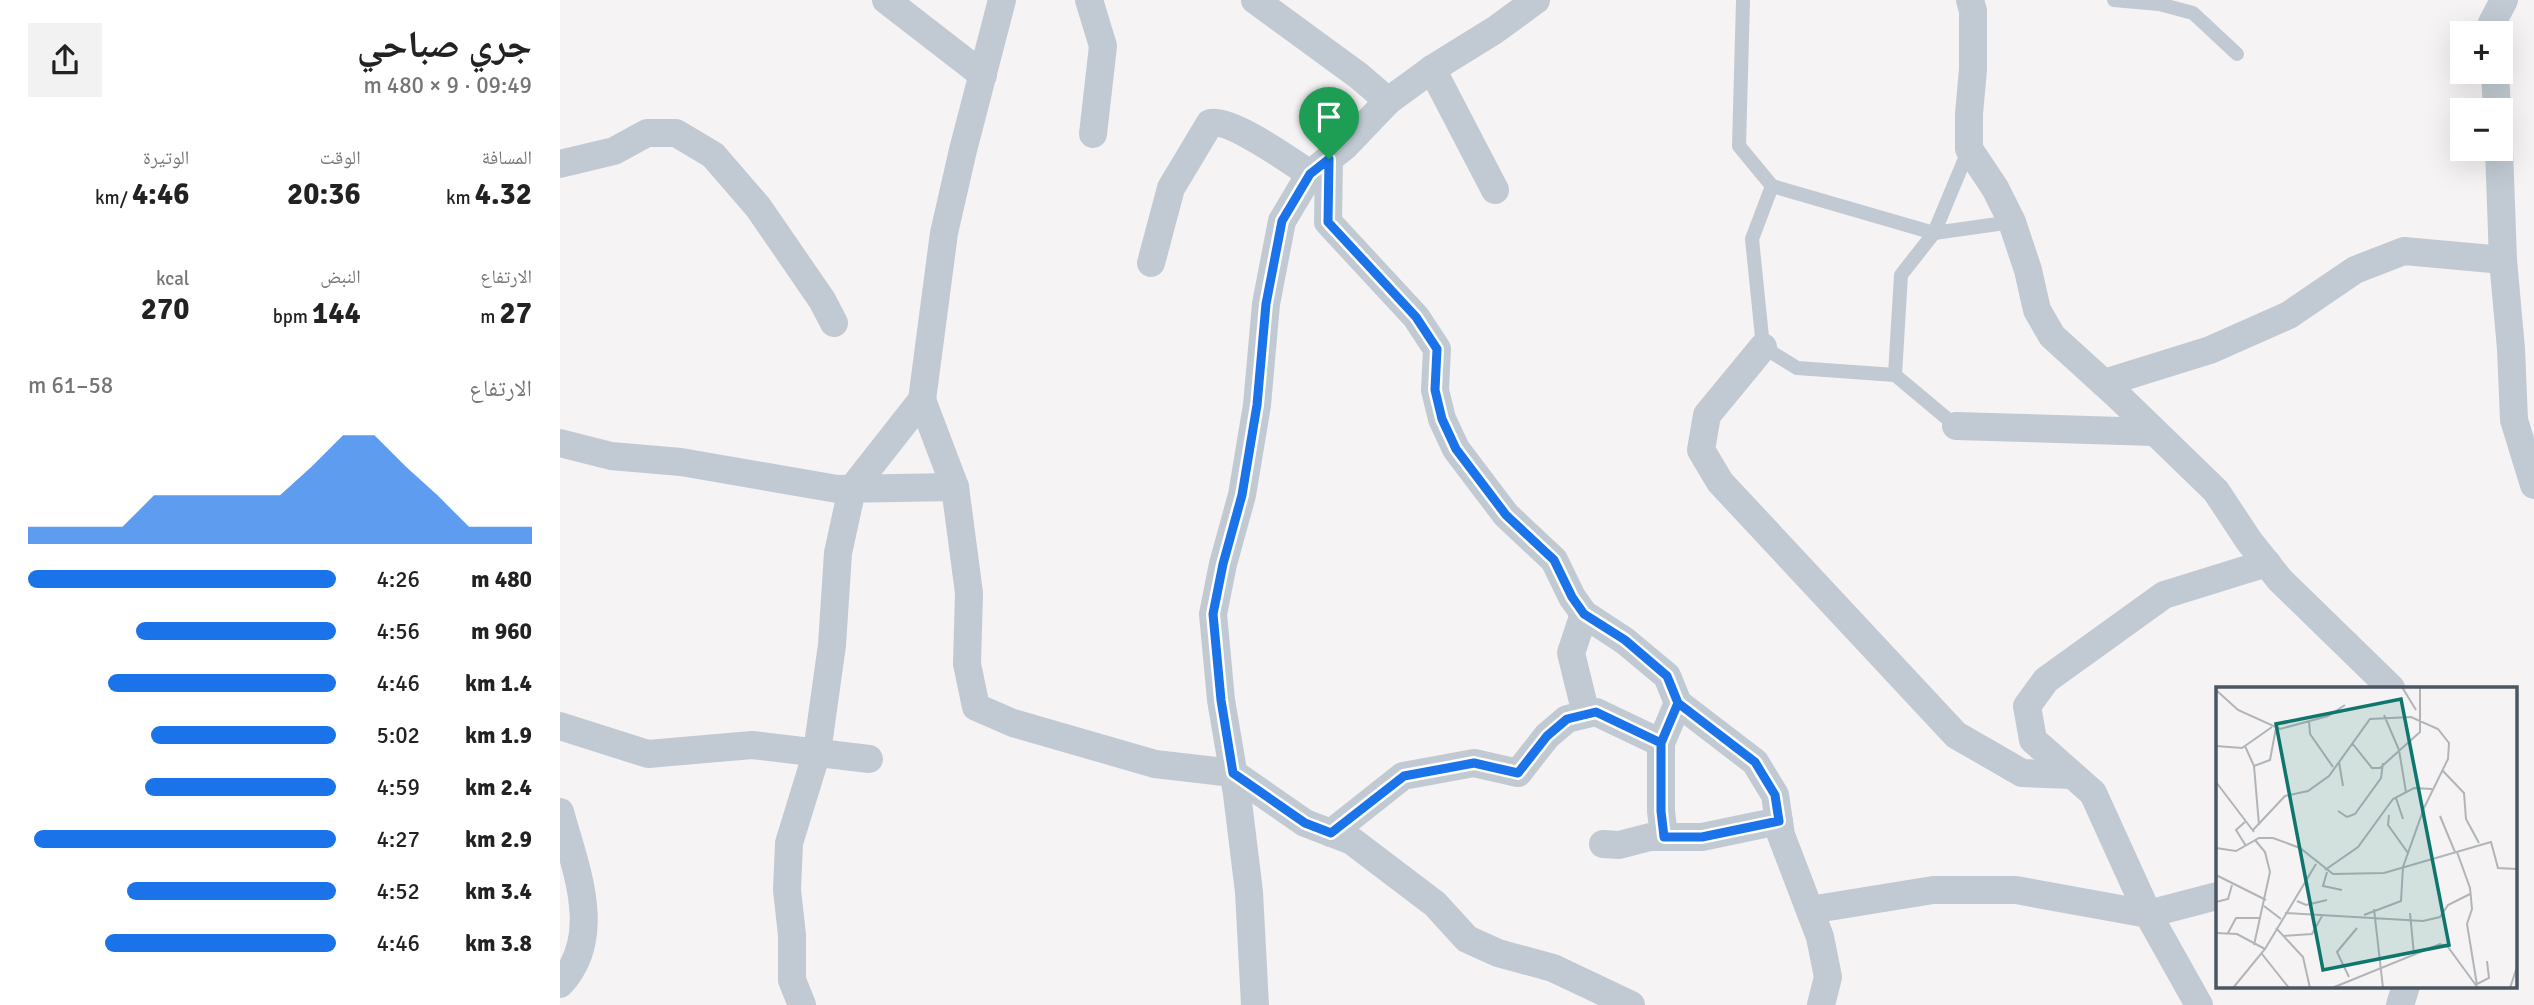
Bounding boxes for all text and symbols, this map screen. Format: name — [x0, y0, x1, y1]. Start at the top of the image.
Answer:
text: جري صباحي — [357, 21, 532, 68]
map controls — [2450, 21, 2513, 161]
button: + — [2450, 21, 2513, 84]
button: share — [28, 23, 102, 97]
text: 09:49 · 9 × 480 m — [363, 71, 532, 100]
pin — [1299, 87, 1359, 159]
icon: arrive — [1310, 98, 1348, 136]
button: − — [2450, 98, 2513, 161]
text: الوتيرة — [143, 146, 189, 170]
text: الوقت — [320, 146, 361, 170]
text: المسافة — [482, 146, 532, 170]
text: 4:46 — [132, 176, 189, 213]
text: 20:36 — [287, 176, 361, 213]
text: 4.32 — [475, 176, 532, 213]
text: /km — [95, 186, 132, 210]
text: km — [446, 186, 475, 210]
text: النبض — [320, 265, 361, 289]
text: الارتفاع — [480, 265, 532, 289]
text: kcal — [156, 267, 189, 291]
text: 270 — [141, 291, 189, 328]
text: 144 — [312, 295, 361, 332]
text: 27 — [500, 295, 532, 332]
text: bpm — [273, 305, 312, 329]
text: m — [480, 305, 500, 329]
text: 58–61 m — [28, 371, 113, 400]
text: الارتفاع — [469, 374, 532, 403]
text: 4:26 — [377, 565, 420, 594]
text: 480 m — [471, 565, 532, 594]
text: 4:56 — [377, 617, 420, 646]
text: 960 m — [471, 617, 532, 646]
text: 4:46 — [377, 669, 420, 698]
text: 1.4 km — [465, 669, 532, 698]
inset map — [2216, 687, 2516, 988]
text: 5:02 — [377, 721, 420, 750]
text: 1.9 km — [465, 721, 532, 750]
text: 4:59 — [377, 773, 420, 802]
text: 2.4 km — [465, 773, 532, 802]
text: 4:27 — [377, 825, 420, 854]
text: 2.9 km — [465, 825, 532, 854]
text: 4:52 — [377, 877, 420, 906]
text: 3.4 km — [465, 877, 532, 906]
text: 4:46 — [377, 929, 420, 958]
text: 3.8 km — [465, 929, 532, 958]

